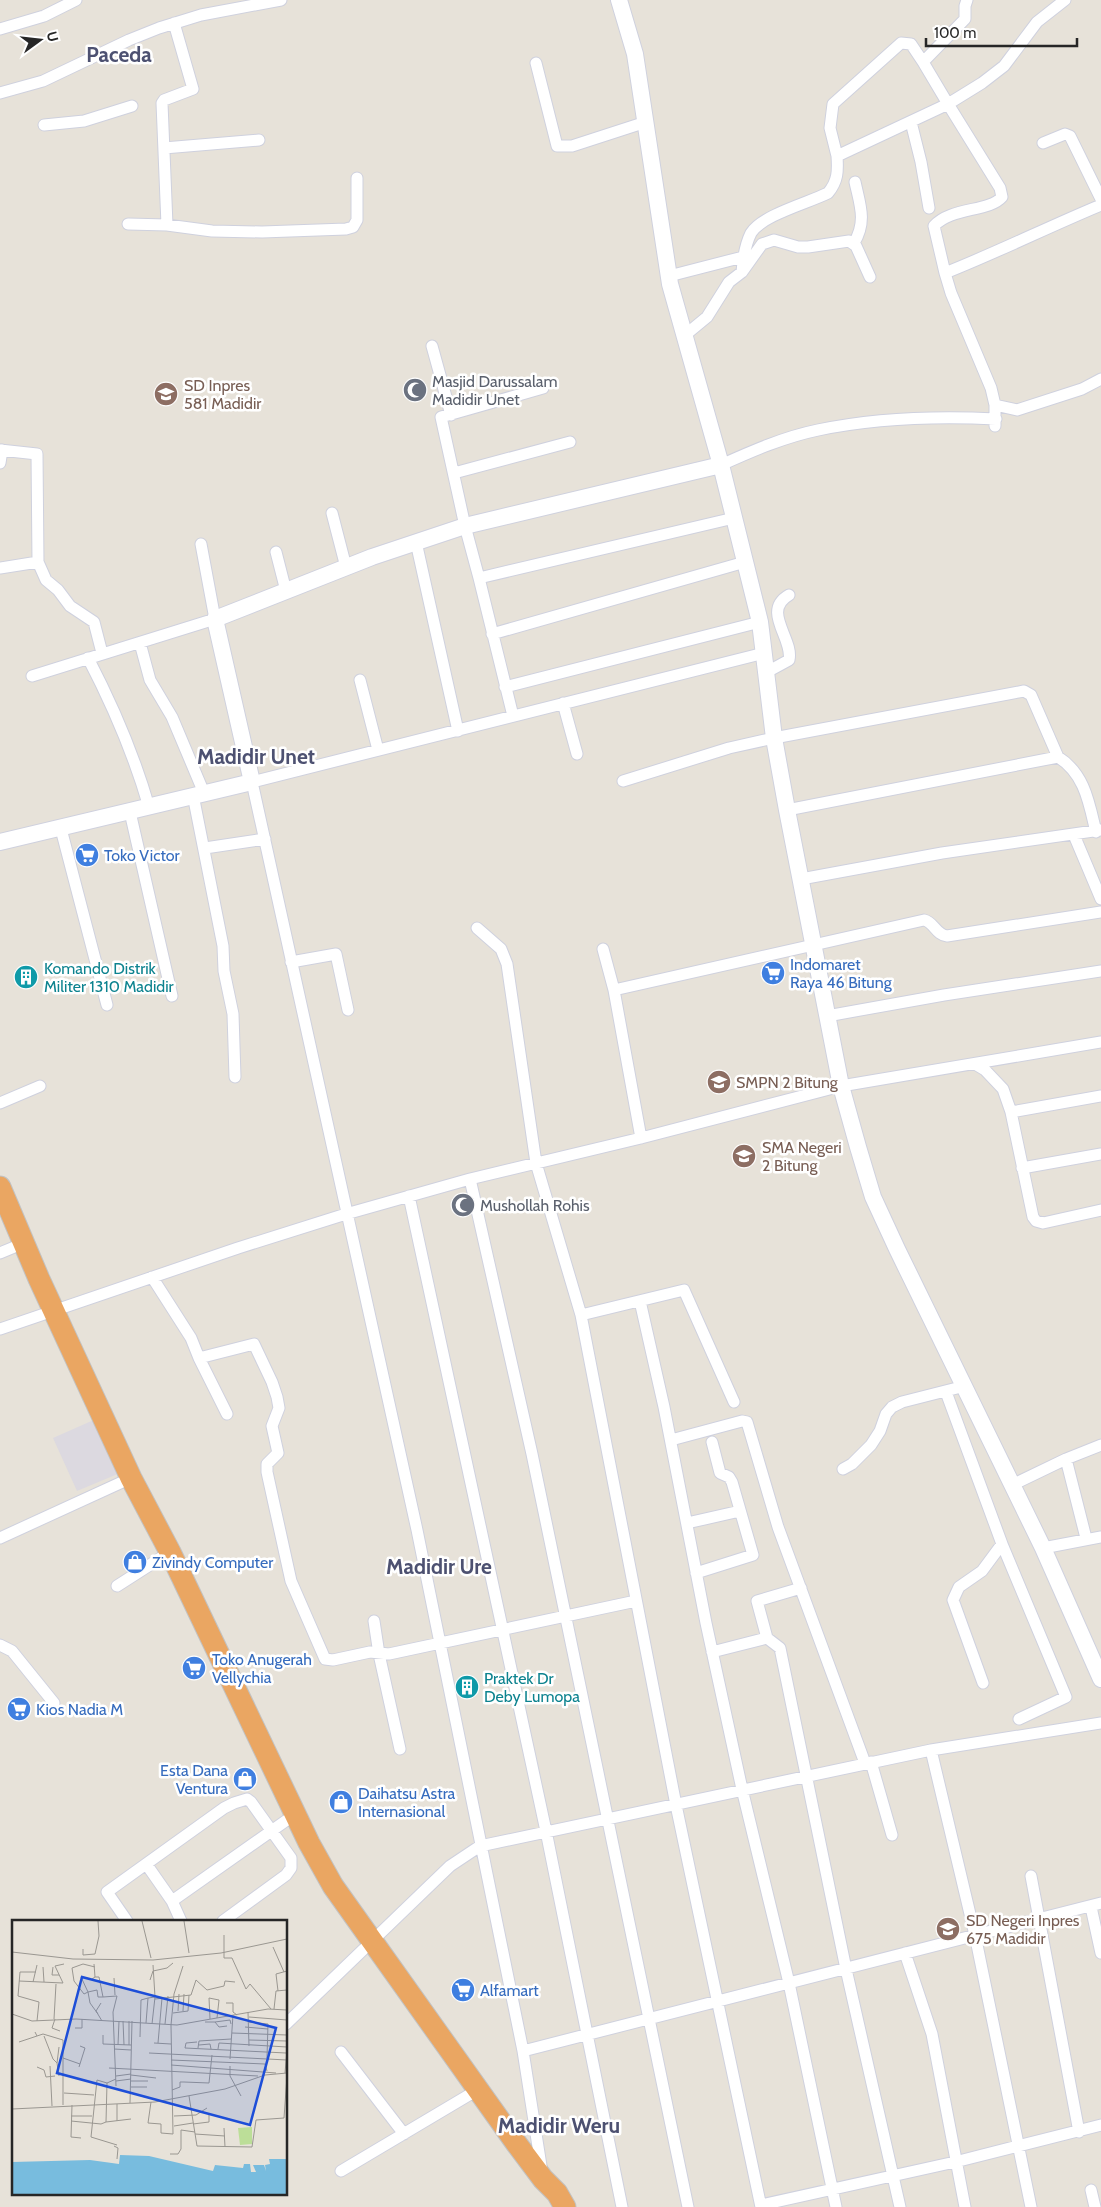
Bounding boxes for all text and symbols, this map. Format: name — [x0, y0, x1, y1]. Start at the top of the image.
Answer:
north arrow — [15, 15, 65, 65]
scale bar — [926, 15, 1077, 47]
text: 100 m — [934, 24, 976, 42]
text: U — [43, 29, 63, 44]
district label: Paceda — [86, 42, 152, 67]
place label: Masjid Darussalam Madidir Unet — [432, 372, 558, 409]
place label: SD Inpres 581 Madidir — [184, 376, 262, 413]
mosque icon: Masjid Darussalam Madidir Unet — [402, 377, 428, 403]
school or university icon: SD Inpres 581 Madidir — [153, 381, 179, 407]
district label: Madidir Unet — [197, 744, 315, 769]
supermarket icon: Toko Victor — [74, 842, 100, 868]
place label: Toko Victor — [104, 846, 181, 865]
place label: Indomaret Raya 46 Bitung — [790, 955, 893, 992]
place label: Komando Distrik Militer 1310 Madidir — [44, 959, 175, 996]
supermarket icon: Indomaret Raya 46 Bitung — [760, 960, 786, 986]
building icon: Komando Distrik Militer 1310 Madidir — [13, 964, 39, 990]
school or university icon: SMPN 2 Bitung — [706, 1069, 732, 1095]
place label: SMPN 2 Bitung — [736, 1073, 839, 1092]
place label: SMA Negeri 2 Bitung — [762, 1138, 842, 1175]
school or university icon: SMA Negeri 2 Bitung — [731, 1143, 757, 1169]
mosque icon: Mushollah Rohis — [450, 1192, 476, 1218]
place label: Mushollah Rohis — [480, 1196, 590, 1215]
shop icon: Zivindy Computer — [122, 1549, 148, 1575]
place label: Zivindy Computer — [152, 1553, 274, 1572]
district label: Madidir Ure — [386, 1554, 492, 1579]
place label: Toko Anugerah Vellychia — [212, 1650, 312, 1687]
supermarket icon: Toko Anugerah Vellychia — [181, 1655, 207, 1681]
place label: Praktek Dr Deby Lumopa — [484, 1669, 580, 1706]
building icon: Praktek Dr Deby Lumopa — [454, 1674, 480, 1700]
supermarket icon: Kios Nadia M — [6, 1696, 32, 1722]
place label: Kios Nadia M — [36, 1700, 123, 1719]
place label: Esta Dana Ventura — [160, 1761, 228, 1798]
shop icon: Esta Dana Ventura — [232, 1766, 258, 1792]
place label: Daihatsu Astra Internasional — [358, 1784, 456, 1821]
shop icon: Daihatsu Astra Internasional — [328, 1789, 354, 1815]
place label: SD Negeri Inpres 675 Madidir — [966, 1911, 1080, 1948]
school or university icon: SD Negeri Inpres 675 Madidir — [935, 1916, 961, 1942]
inset map — [12, 1920, 288, 2194]
supermarket icon: Alfamart — [450, 1977, 476, 2003]
place label: Alfamart — [480, 1981, 539, 2000]
district label: Madidir Weru — [498, 2113, 620, 2138]

